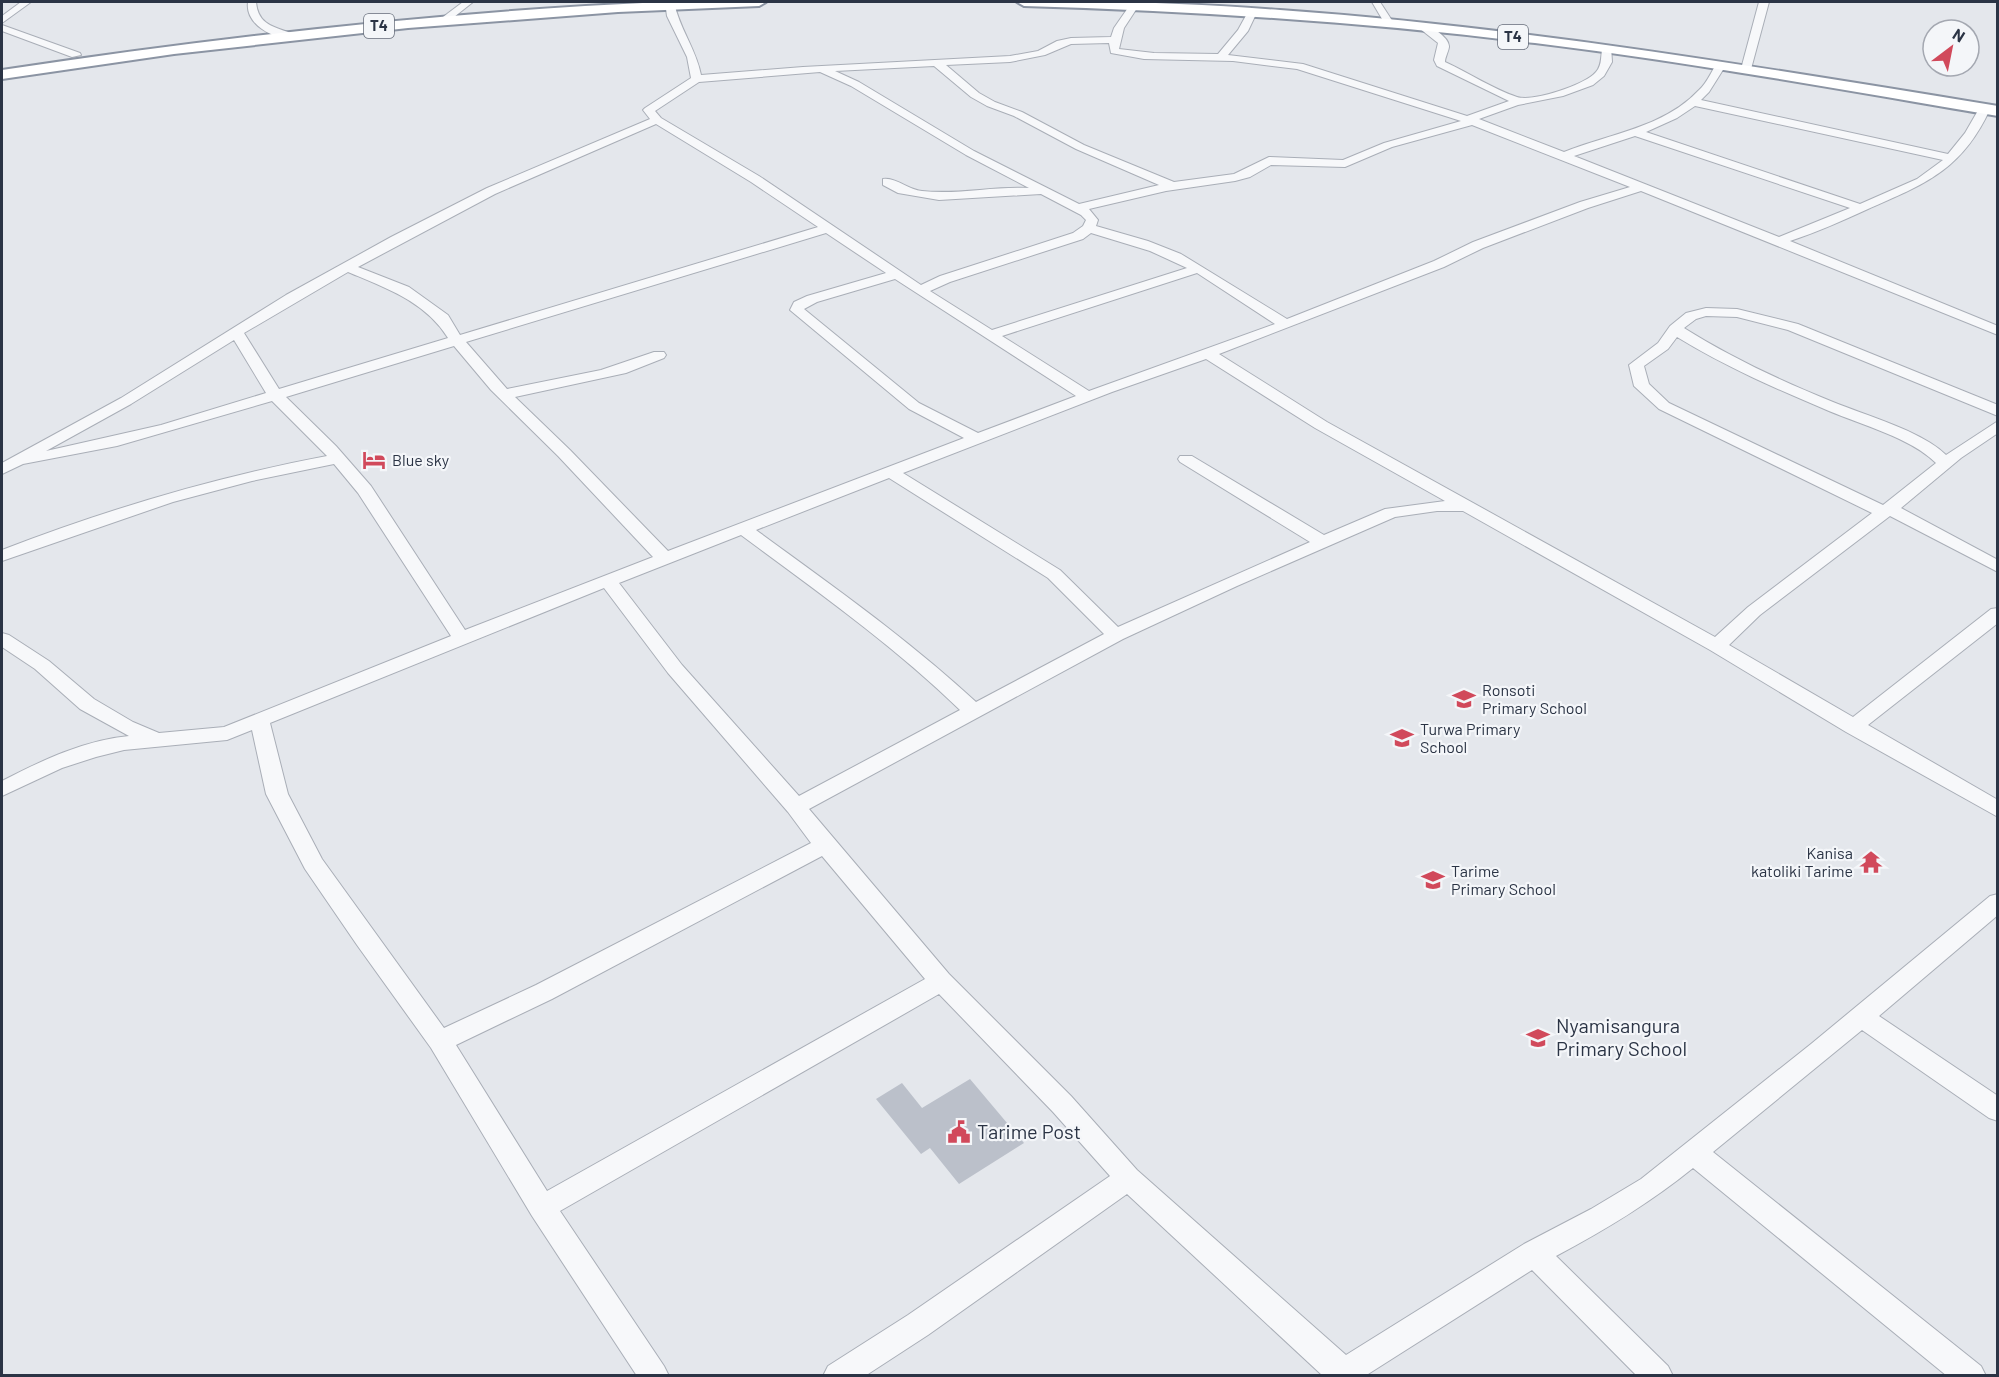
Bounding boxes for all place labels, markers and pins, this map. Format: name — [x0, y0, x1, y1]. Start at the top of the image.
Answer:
hotel icon: Blue sky — [361, 447, 387, 473]
place label: Blue sky — [392, 450, 450, 469]
place label: Ronsoti Primary School — [1482, 680, 1587, 717]
school or university icon: Ronsoti Primary School — [1451, 686, 1477, 712]
place label: Turwa Primary School — [1420, 719, 1521, 756]
school or university icon: Turwa Primary School — [1389, 725, 1415, 751]
place label: Kanisa katoliki Tarime — [1751, 843, 1853, 880]
temple icon: Kanisa katoliki Tarime — [1858, 849, 1884, 875]
place label: Tarime Primary School — [1451, 861, 1556, 898]
school or university icon: Tarime Primary School — [1420, 867, 1446, 893]
place label: Nyamisangura Primary School — [1556, 1013, 1687, 1060]
school or university icon: Nyamisangura Primary School — [1525, 1025, 1551, 1051]
public building icon: Tarime Post — [946, 1119, 972, 1145]
place label: Tarime Post — [977, 1119, 1081, 1143]

